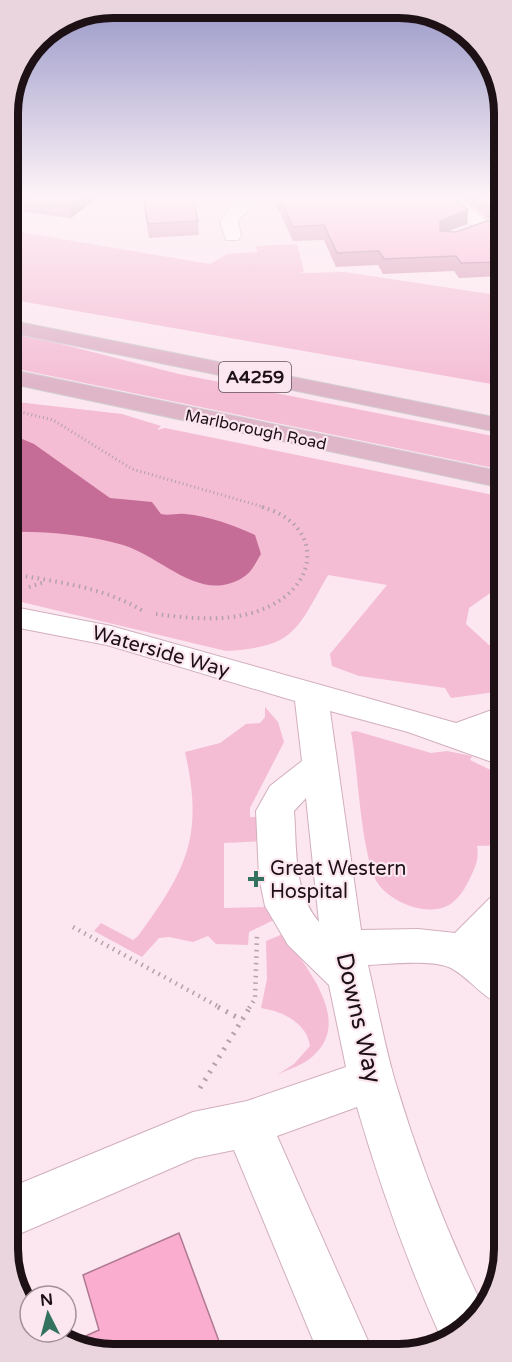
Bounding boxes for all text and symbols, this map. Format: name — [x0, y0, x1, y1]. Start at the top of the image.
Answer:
road number: A4259 — [219, 362, 291, 392]
street label: Marlborough Road — [183, 405, 328, 455]
street label: Waterside Way — [89, 621, 232, 683]
place label: Great Western Hospital — [270, 857, 406, 904]
marker: Great Western Hospital — [247, 870, 265, 888]
street label: Downs Way — [329, 950, 388, 1086]
north arrow — [18, 1284, 78, 1344]
text: N — [39, 1289, 54, 1311]

